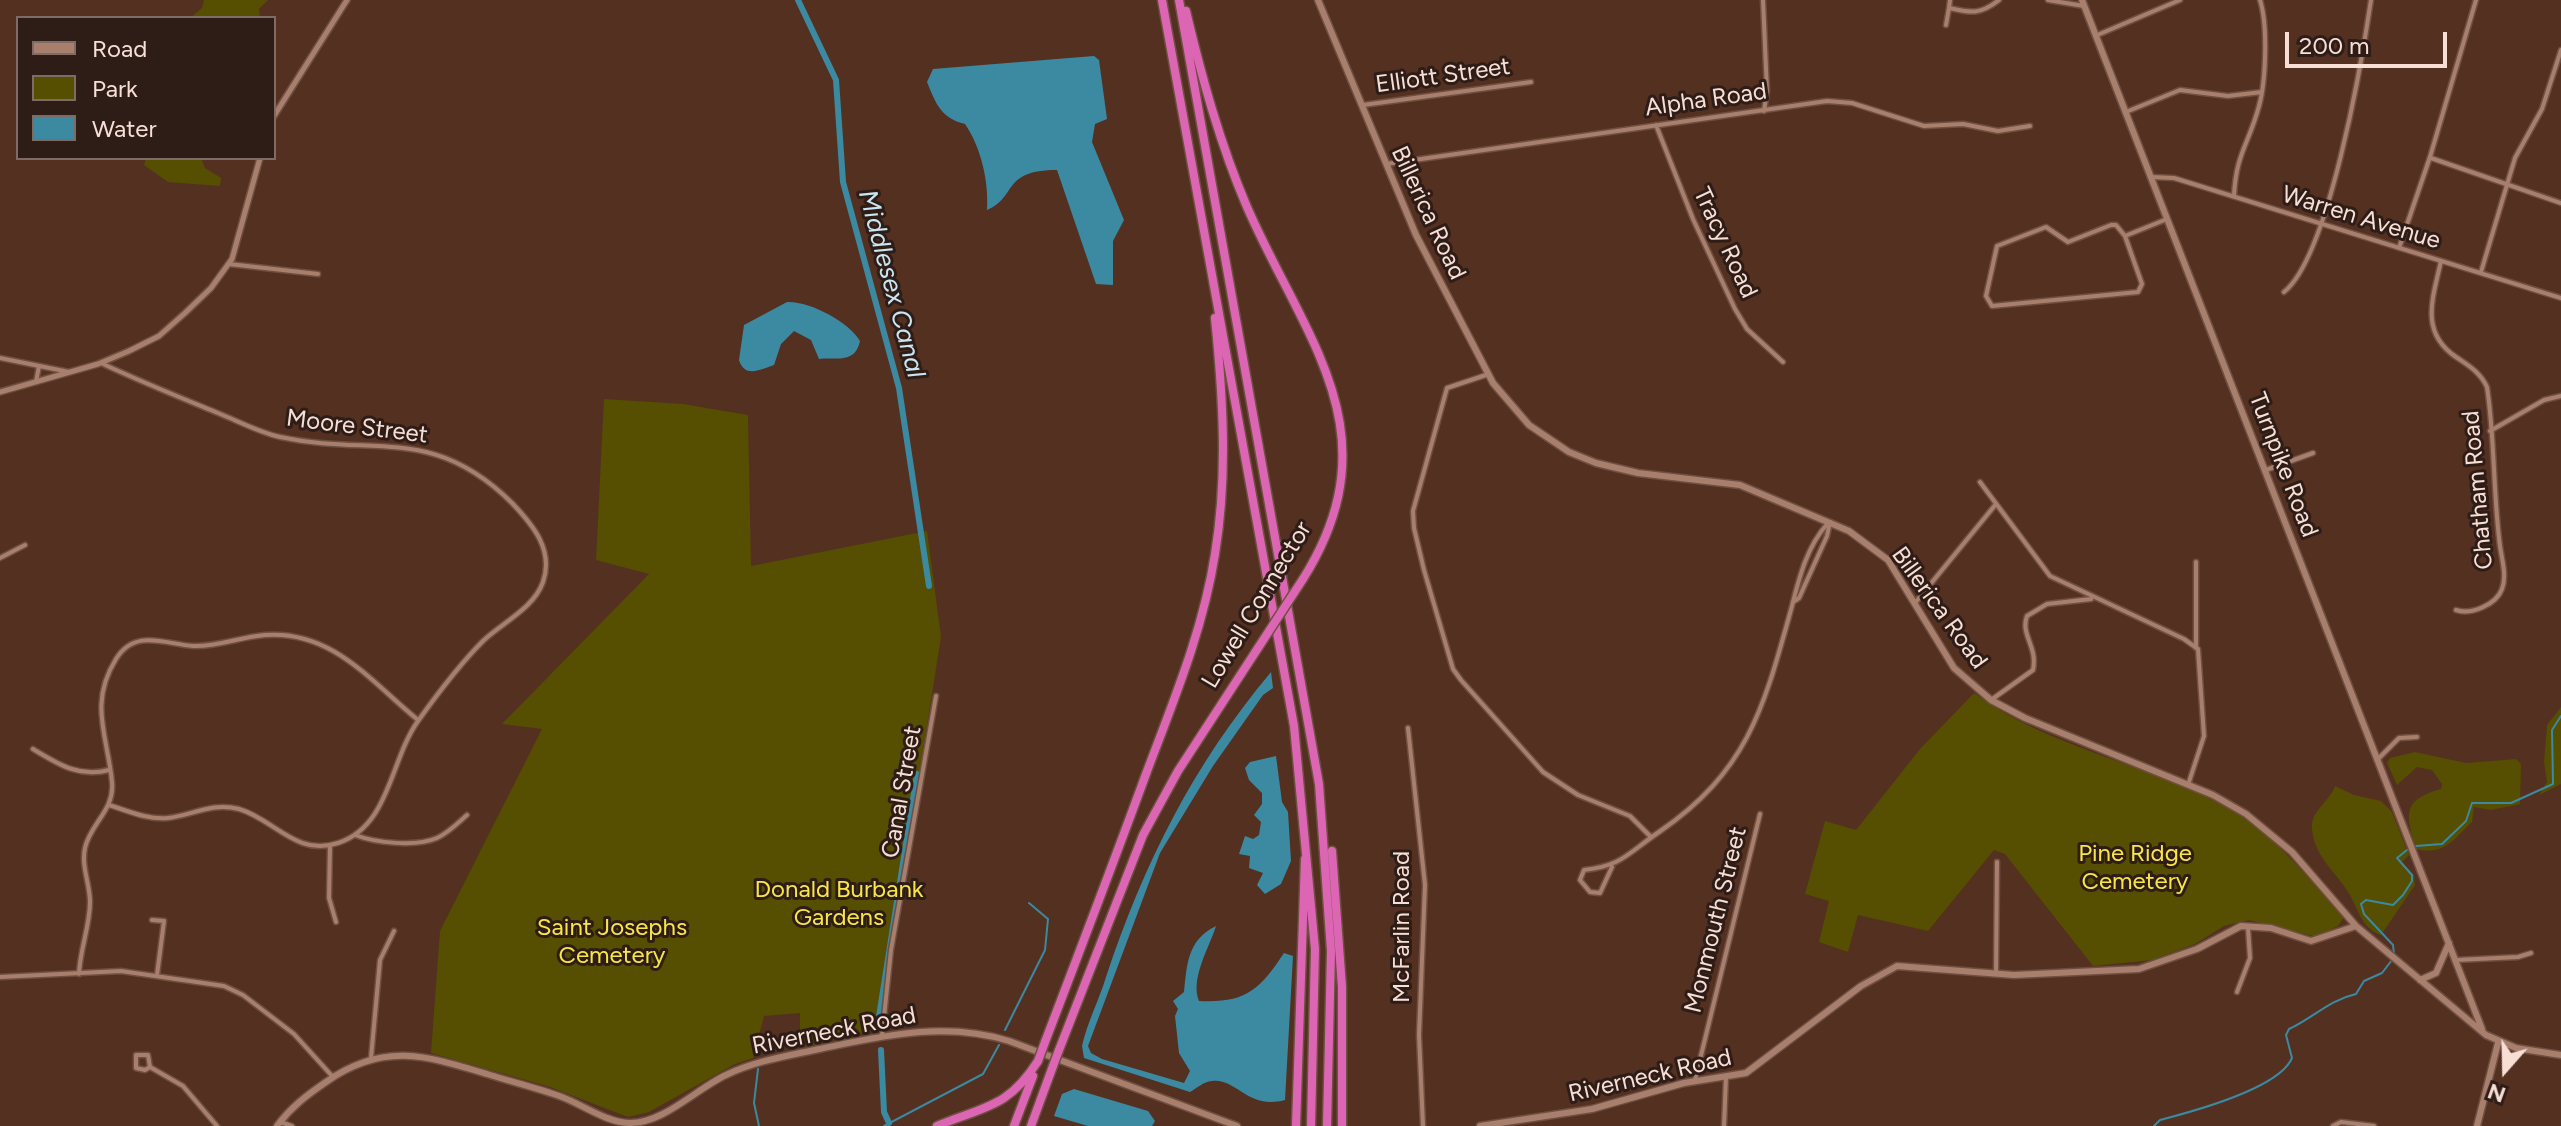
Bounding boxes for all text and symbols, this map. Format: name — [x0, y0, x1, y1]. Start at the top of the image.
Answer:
legend — [16, 16, 276, 160]
scale bar — [2289, 16, 2451, 66]
text: 200 m — [2299, 31, 2370, 60]
text: Road — [92, 34, 147, 63]
street label: Elliott Street — [1374, 52, 1512, 100]
text: Park — [92, 74, 138, 103]
street label: Alpha Road — [1643, 77, 1769, 123]
text: Water — [92, 114, 157, 143]
street label: Billerica Road — [1385, 142, 1471, 284]
street label: Warren Avenue — [2278, 180, 2444, 256]
street label: Tracy Road — [1687, 183, 1763, 303]
water label: Middlesex Canal — [851, 187, 931, 381]
street label: Turnpike Road — [2242, 389, 2324, 541]
street label: Moore Street — [285, 404, 429, 450]
street label: Chatham Road — [2457, 409, 2499, 571]
street label: Lowell Connector — [1196, 516, 1318, 694]
street label: Billerica Road — [1885, 541, 1993, 675]
street label: Canal Street — [876, 724, 928, 860]
street label: Monmouth Street — [1679, 824, 1753, 1016]
park label: Pine Ridge Cemetery — [2078, 840, 2192, 896]
street label: McFarlin Road — [1388, 851, 1416, 1003]
park label: Donald Burbank Gardens — [755, 876, 923, 932]
park label: Saint Josephs Cemetery — [537, 914, 687, 970]
street label: Riverneck Road — [750, 1001, 918, 1061]
north arrow — [2465, 1030, 2545, 1110]
street label: Riverneck Road — [1566, 1043, 1734, 1109]
text: N — [2484, 1077, 2509, 1109]

